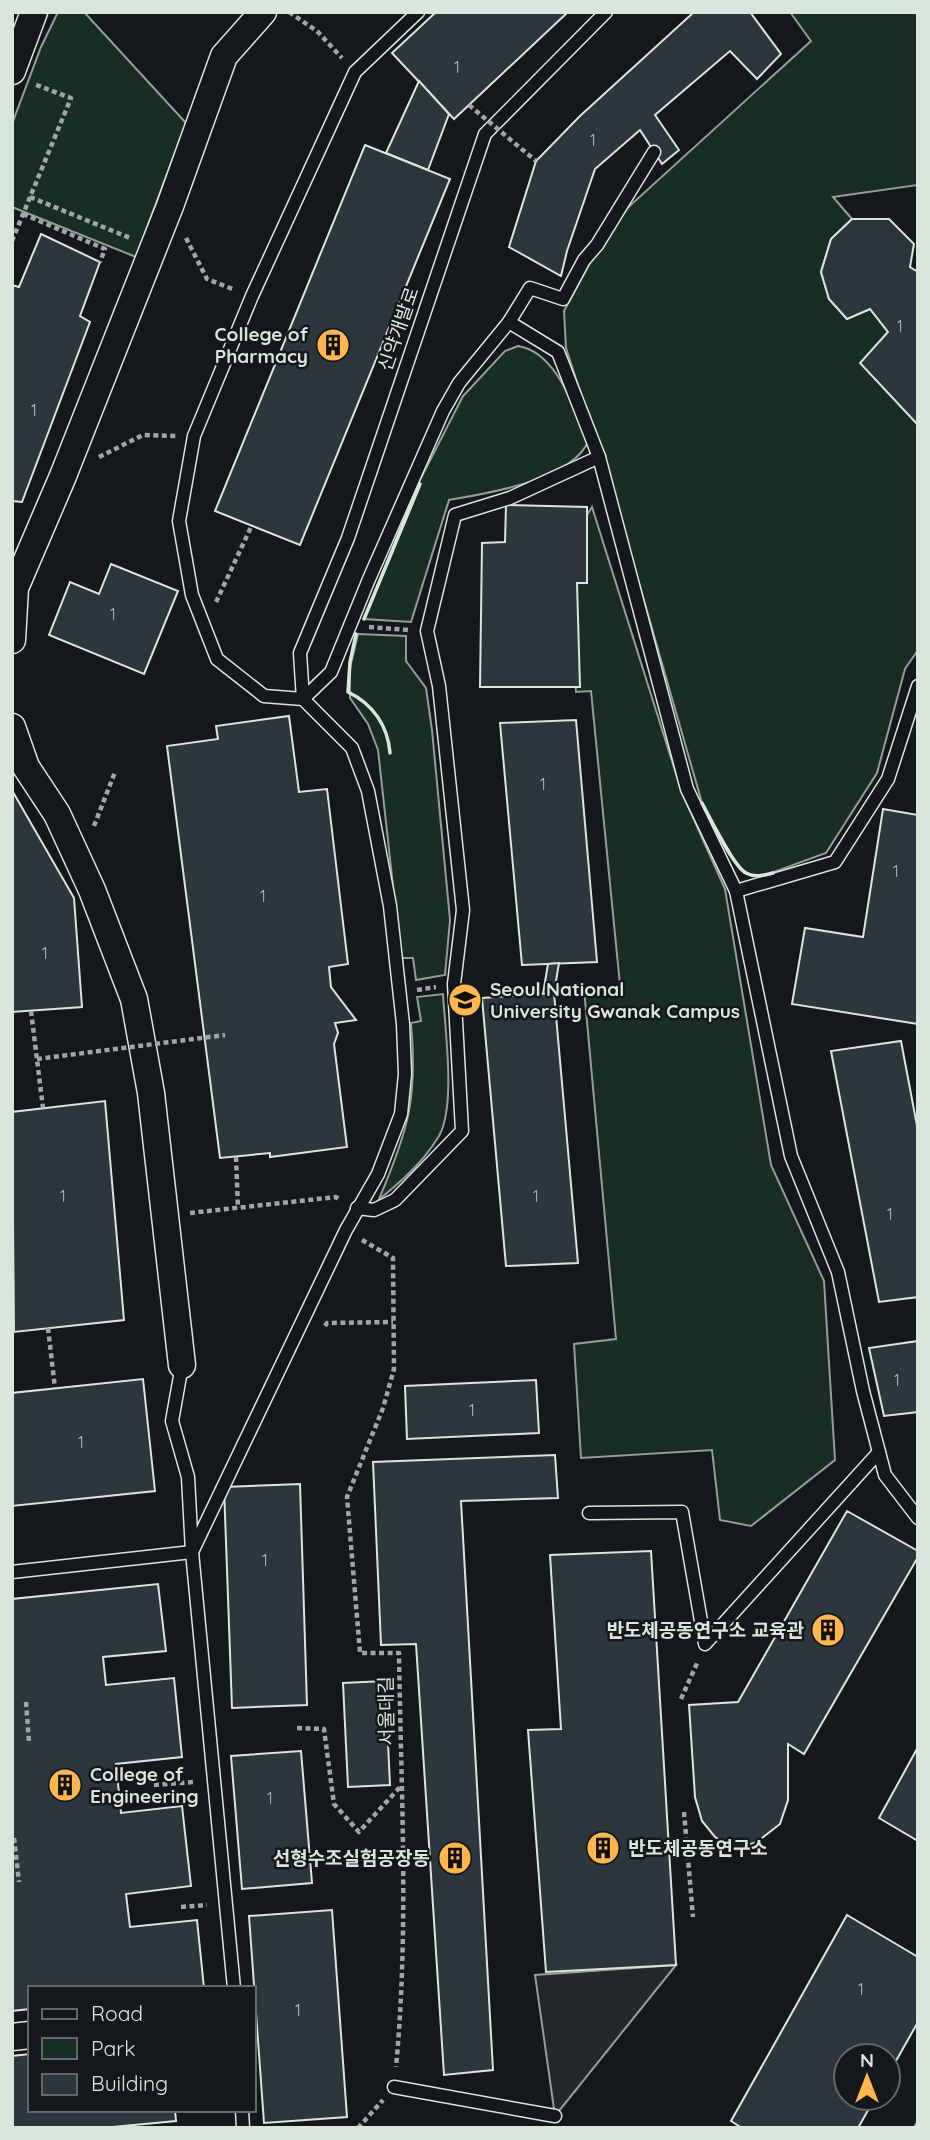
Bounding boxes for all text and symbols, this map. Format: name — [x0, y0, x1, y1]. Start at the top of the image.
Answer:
house number: 1 — [454, 57, 460, 77]
house number: 1 — [590, 130, 596, 150]
street label: 신약개발로 — [372, 284, 424, 374]
house number: 1 — [897, 316, 903, 336]
place label: College of Pharmacy — [215, 322, 309, 368]
building icon: College of Pharmacy — [314, 326, 352, 364]
house number: 1 — [31, 400, 37, 420]
house number: 1 — [110, 604, 116, 624]
house number: 1 — [540, 774, 546, 794]
house number: 1 — [893, 861, 899, 881]
house number: 1 — [260, 886, 266, 906]
house number: 1 — [42, 943, 48, 963]
place label: Seoul National University Gwanak Campus — [490, 977, 740, 1023]
school or university icon: Seoul National University Gwanak Campus — [446, 981, 484, 1019]
house number: 1 — [60, 1186, 66, 1206]
house number: 1 — [533, 1186, 539, 1206]
house number: 1 — [887, 1204, 893, 1224]
house number: 1 — [894, 1370, 900, 1390]
house number: 1 — [469, 1400, 475, 1420]
house number: 1 — [78, 1432, 84, 1452]
house number: 1 — [262, 1550, 268, 1570]
building icon: 반도체공동연구소 교육관 — [809, 1611, 847, 1649]
place label: 반도체공동연구소 교육관 — [606, 1618, 805, 1642]
street label: 서울대길 — [373, 1676, 399, 1746]
place label: College of Engineering — [90, 1762, 199, 1808]
building icon: College of Engineering — [46, 1766, 84, 1804]
house number: 1 — [267, 1788, 273, 1808]
building icon: 반도체공동연구소 — [584, 1829, 622, 1867]
place label: 반도체공동연구소 — [628, 1836, 768, 1860]
building icon: 선형수조실험공장동 — [436, 1839, 474, 1877]
place label: 선형수조실험공장동 — [273, 1846, 430, 1870]
house number: 1 — [858, 1979, 864, 1999]
legend — [28, 1986, 256, 2112]
text: Road — [91, 2000, 143, 2026]
house number: 1 — [295, 2000, 301, 2020]
text: Park — [91, 2035, 135, 2061]
north arrow — [832, 2042, 902, 2112]
text: N — [860, 2048, 874, 2072]
text: Building — [91, 2070, 168, 2096]

